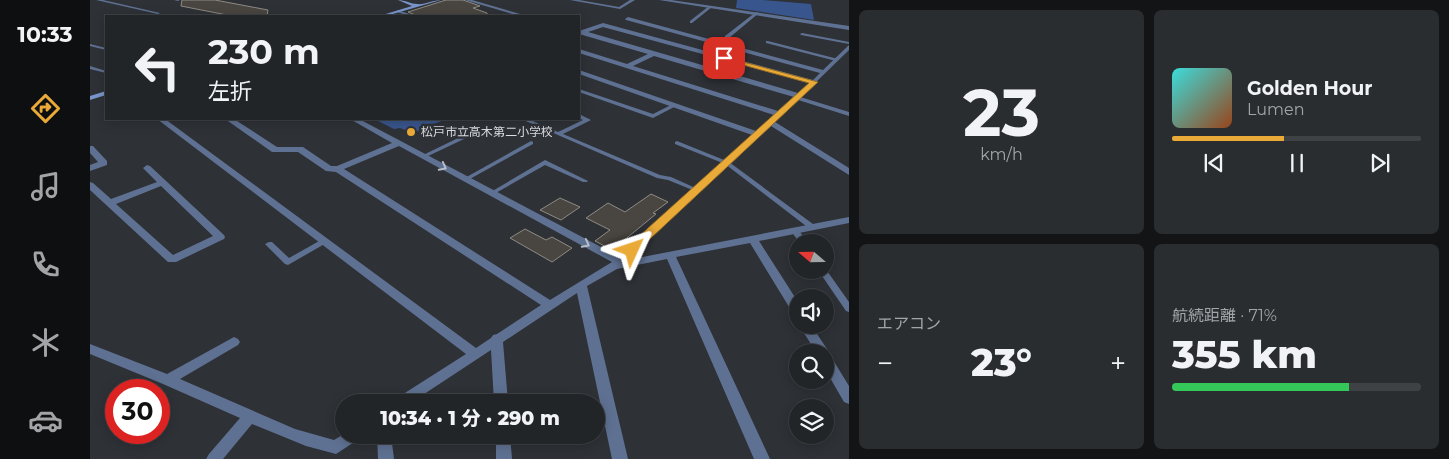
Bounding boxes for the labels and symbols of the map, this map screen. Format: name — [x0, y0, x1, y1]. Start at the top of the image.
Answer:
pin — [703, 37, 745, 79]
place label: 松戸市立高木第二小学校 — [421, 124, 553, 139]
marker: 松戸市立高木第二小学校 — [405, 126, 417, 138]
one-way arrow — [438, 160, 447, 170]
position arrow — [605, 223, 657, 275]
north arrow — [789, 234, 834, 279]
one-way arrow — [581, 237, 590, 247]
speed limit sign: 30 — [105, 379, 170, 444]

